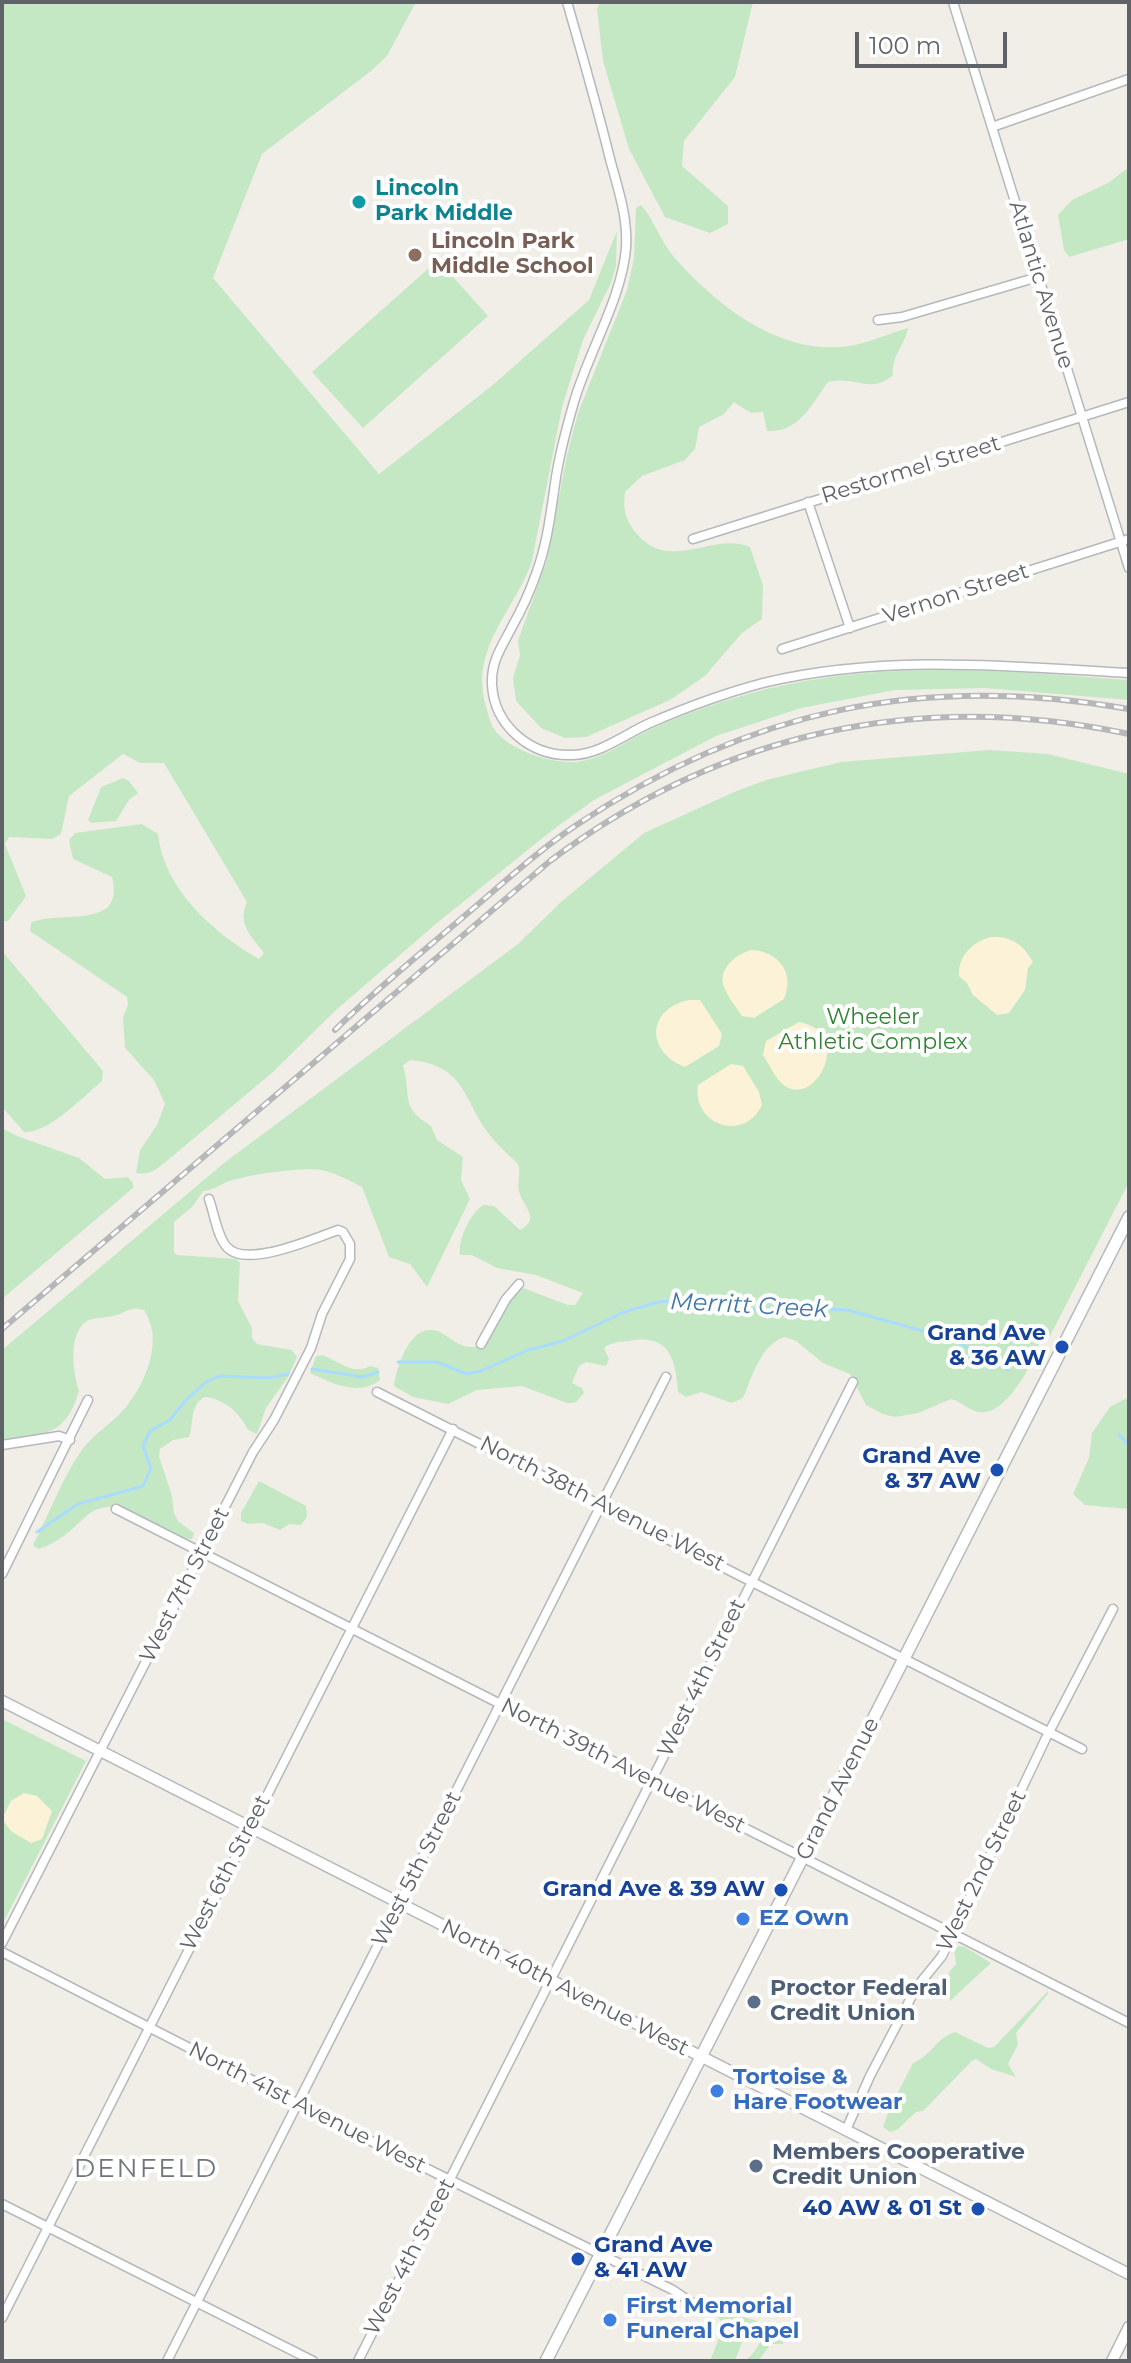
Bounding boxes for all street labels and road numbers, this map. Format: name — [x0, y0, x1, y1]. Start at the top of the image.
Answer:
street label: Atlantic Avenue — [1003, 198, 1079, 372]
street label: Restormel Street — [818, 430, 1004, 510]
street label: Vernon Street — [880, 558, 1032, 630]
street label: North 38th Avenue West — [475, 1431, 729, 1577]
street label: West 7th Street — [134, 1503, 236, 1667]
street label: West 4th Street — [652, 1595, 752, 1761]
street label: North 39th Avenue West — [496, 1693, 750, 1839]
street label: Grand Avenue — [791, 1713, 885, 1865]
street label: West 2nd Street — [931, 1786, 1033, 1956]
street label: West 5th Street — [367, 1787, 467, 1951]
street label: West 6th Street — [175, 1791, 277, 1955]
street label: North 40th Avenue West — [437, 1914, 693, 2062]
street label: North 41st Avenue West — [184, 2037, 430, 2179]
street label: West 4th Street — [359, 2174, 461, 2340]

